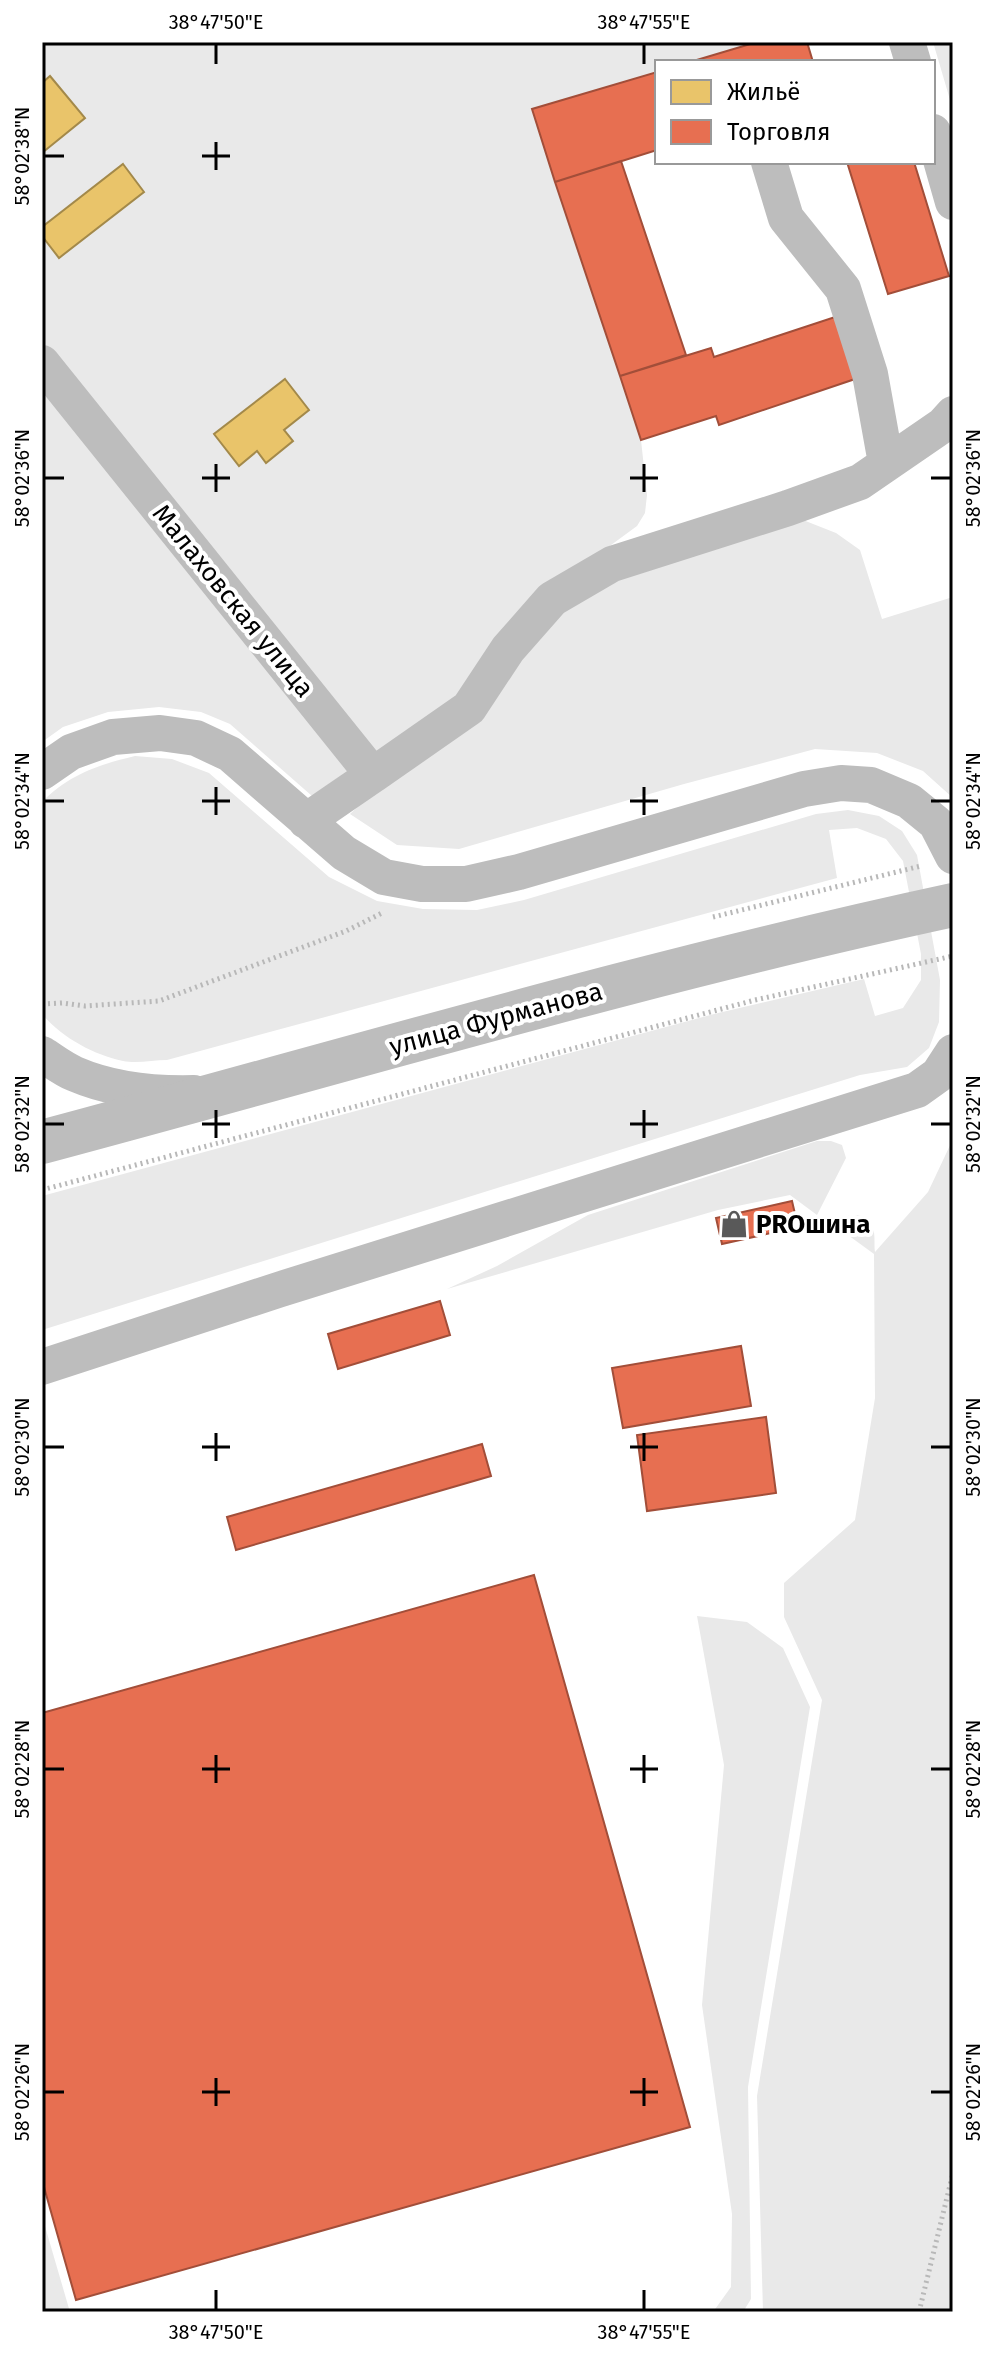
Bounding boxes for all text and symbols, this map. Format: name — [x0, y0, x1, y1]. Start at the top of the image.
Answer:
text: 38°47'50"E — [169, 10, 263, 34]
text: 38°47'55"E — [597, 10, 691, 34]
legend — [655, 60, 935, 164]
text: Жильё — [727, 78, 800, 106]
text: 58°02'38"N — [10, 106, 34, 206]
text: Торговля — [727, 118, 830, 146]
text: 58°02'36"N — [10, 429, 34, 527]
text: 58°02'36"N — [961, 429, 985, 527]
street label: Малаховская улица — [146, 498, 320, 704]
text: 58°02'34"N — [10, 752, 34, 850]
text: 58°02'34"N — [961, 752, 985, 850]
street label: улица Фурманова — [386, 976, 606, 1062]
text: 58°02'32"N — [10, 1075, 34, 1173]
text: 58°02'32"N — [961, 1075, 985, 1173]
shop icon: PROшина — [719, 1209, 749, 1239]
place label: PROшина — [756, 1209, 870, 1240]
text: 58°02'30"N — [10, 1397, 34, 1497]
text: 58°02'30"N — [961, 1397, 985, 1497]
text: 58°02'28"N — [10, 1720, 34, 1818]
text: 58°02'28"N — [961, 1720, 985, 1818]
text: 58°02'26"N — [10, 2043, 34, 2141]
text: 58°02'26"N — [961, 2043, 985, 2141]
text: 38°47'50"E — [169, 2320, 263, 2344]
text: 38°47'55"E — [597, 2320, 691, 2344]

